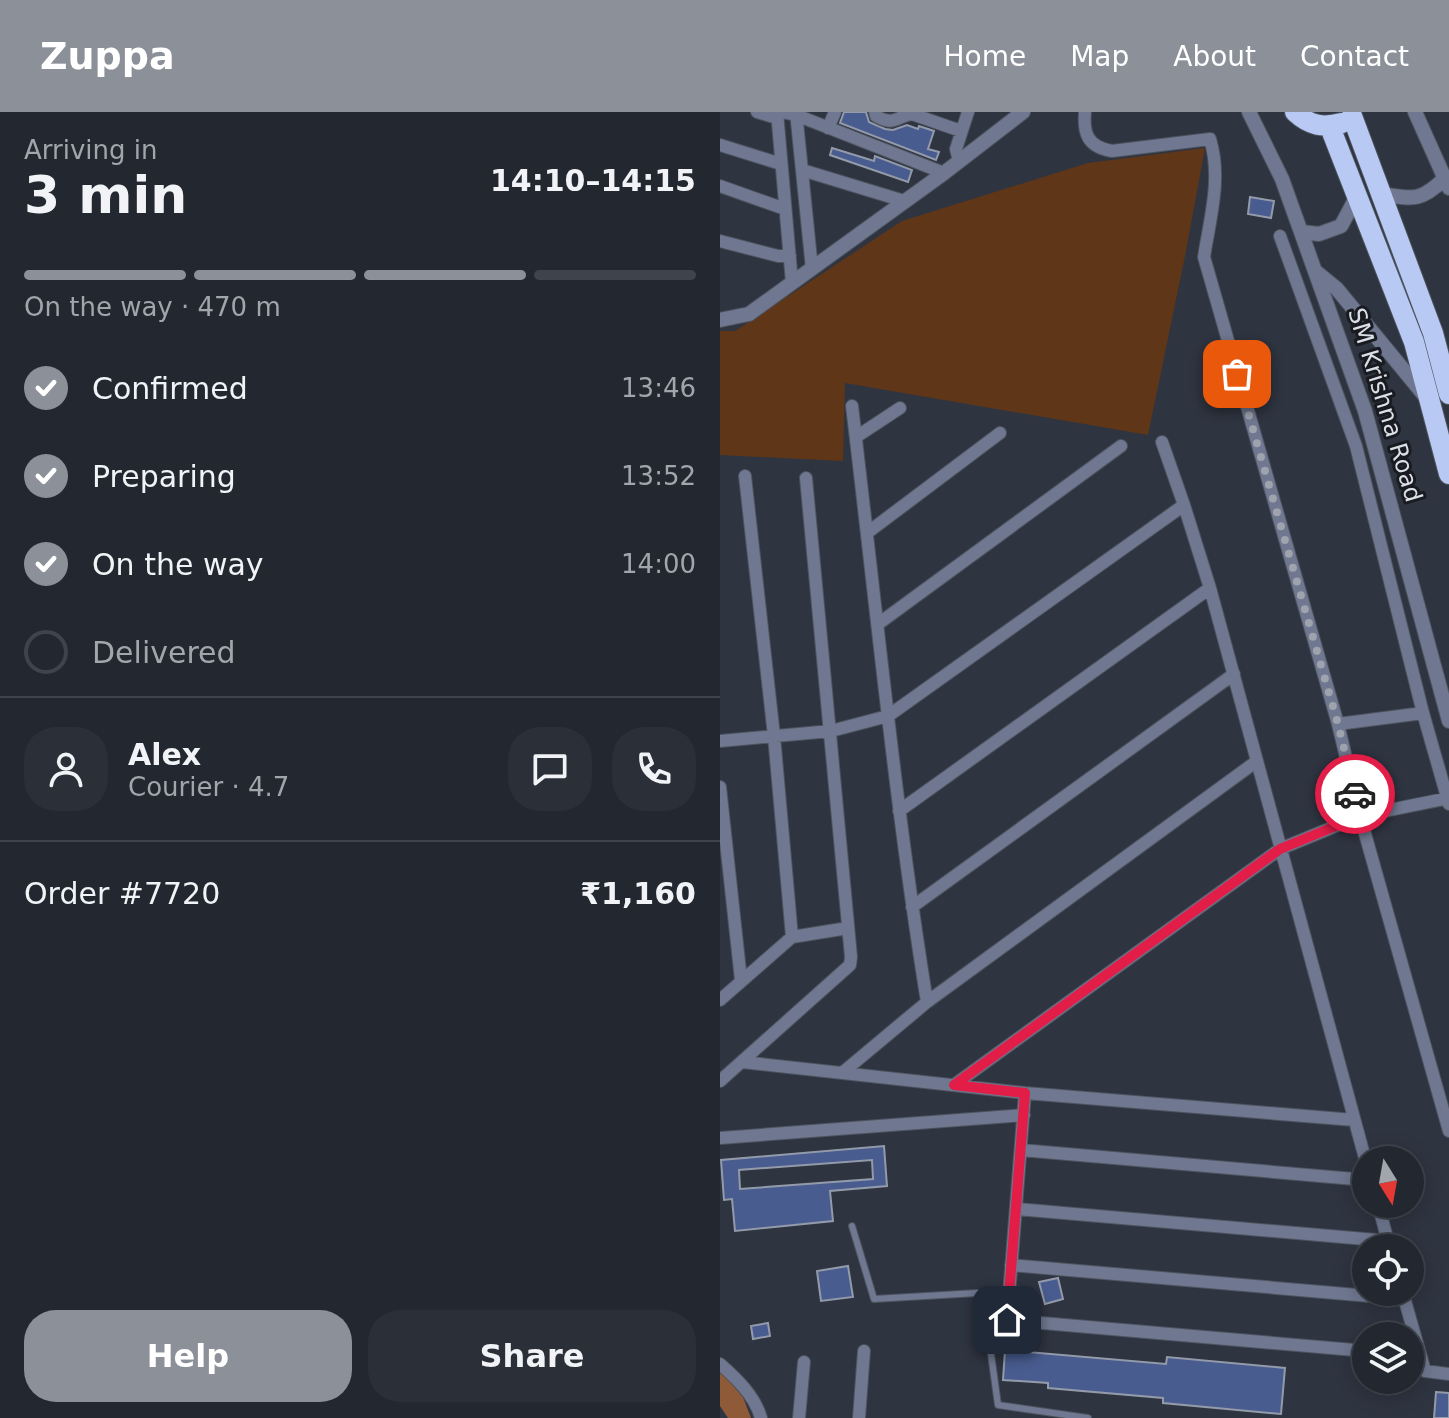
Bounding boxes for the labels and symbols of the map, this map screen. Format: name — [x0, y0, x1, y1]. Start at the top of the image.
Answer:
street label: SM Krishna Road — [1342, 305, 1428, 505]
pin — [1203, 340, 1271, 408]
courier — [1315, 754, 1395, 834]
north arrow — [1352, 1146, 1424, 1218]
pin — [973, 1286, 1041, 1354]

